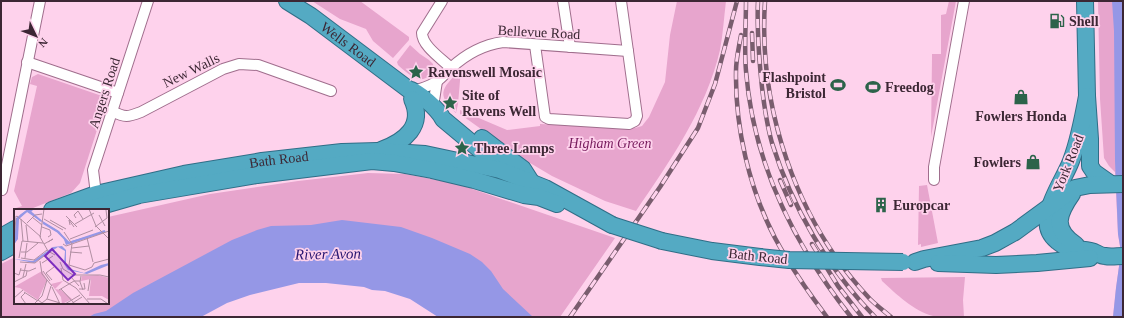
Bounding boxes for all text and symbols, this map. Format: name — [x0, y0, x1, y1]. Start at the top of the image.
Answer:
fuel station icon: Shell — [1048, 12, 1066, 30]
place label: Shell — [1069, 14, 1099, 29]
north arrow — [16, 16, 56, 56]
street label: Wells Road — [318, 19, 378, 70]
street label: Bellevue Road — [497, 23, 581, 42]
text: N — [36, 36, 50, 50]
street label: New Walls — [160, 50, 222, 91]
street label: Angers Road — [86, 56, 123, 130]
place icon: Ravenswell Mosaic — [407, 63, 425, 81]
place label: Ravenswell Mosaic — [428, 65, 542, 80]
place label: Flashpoint Bristol — [762, 70, 826, 101]
sports icon: Flashpoint Bristol — [829, 76, 847, 94]
sports icon: Freedog — [864, 78, 882, 96]
place label: Freedog — [885, 80, 934, 95]
place label: Site of Ravens Well — [462, 88, 536, 119]
shop icon: Fowlers Honda — [1012, 88, 1030, 106]
place icon: Site of Ravens Well — [441, 94, 459, 112]
place label: Fowlers Honda — [975, 109, 1067, 124]
street label: York Road — [1050, 132, 1087, 194]
park label: Higham Green — [567, 136, 652, 151]
place icon: Three Lamps — [453, 139, 471, 157]
place label: Three Lamps — [474, 141, 555, 156]
street label: Bath Road — [248, 149, 309, 171]
shop icon: Fowlers — [1024, 153, 1042, 171]
place label: Fowlers — [974, 155, 1022, 170]
building icon: Europcar — [872, 196, 890, 214]
place label: Europcar — [893, 198, 950, 213]
inset map — [14, 209, 109, 304]
water label: River Avon — [294, 245, 361, 263]
street label: Bath Road — [728, 246, 788, 267]

